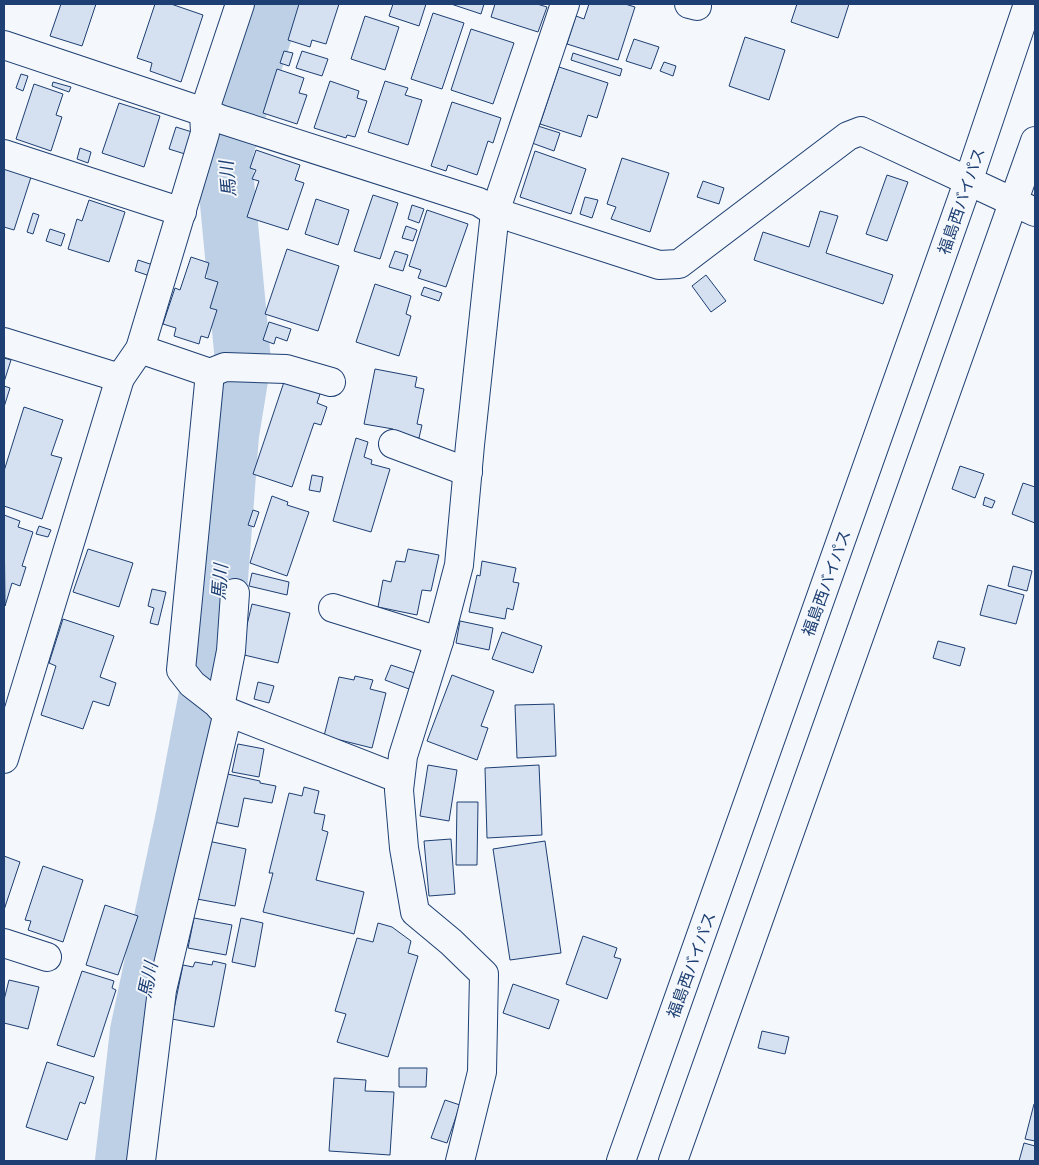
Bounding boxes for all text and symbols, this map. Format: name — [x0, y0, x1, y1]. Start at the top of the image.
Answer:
street label: 福島西バイパス — [934, 145, 989, 257]
water label: 馬川 — [215, 158, 241, 198]
street label: 福島西バイパス — [798, 527, 854, 639]
water label: 馬川 — [208, 561, 232, 601]
street label: 福島西バイパス — [663, 909, 719, 1021]
water label: 馬川 — [133, 958, 163, 1000]

